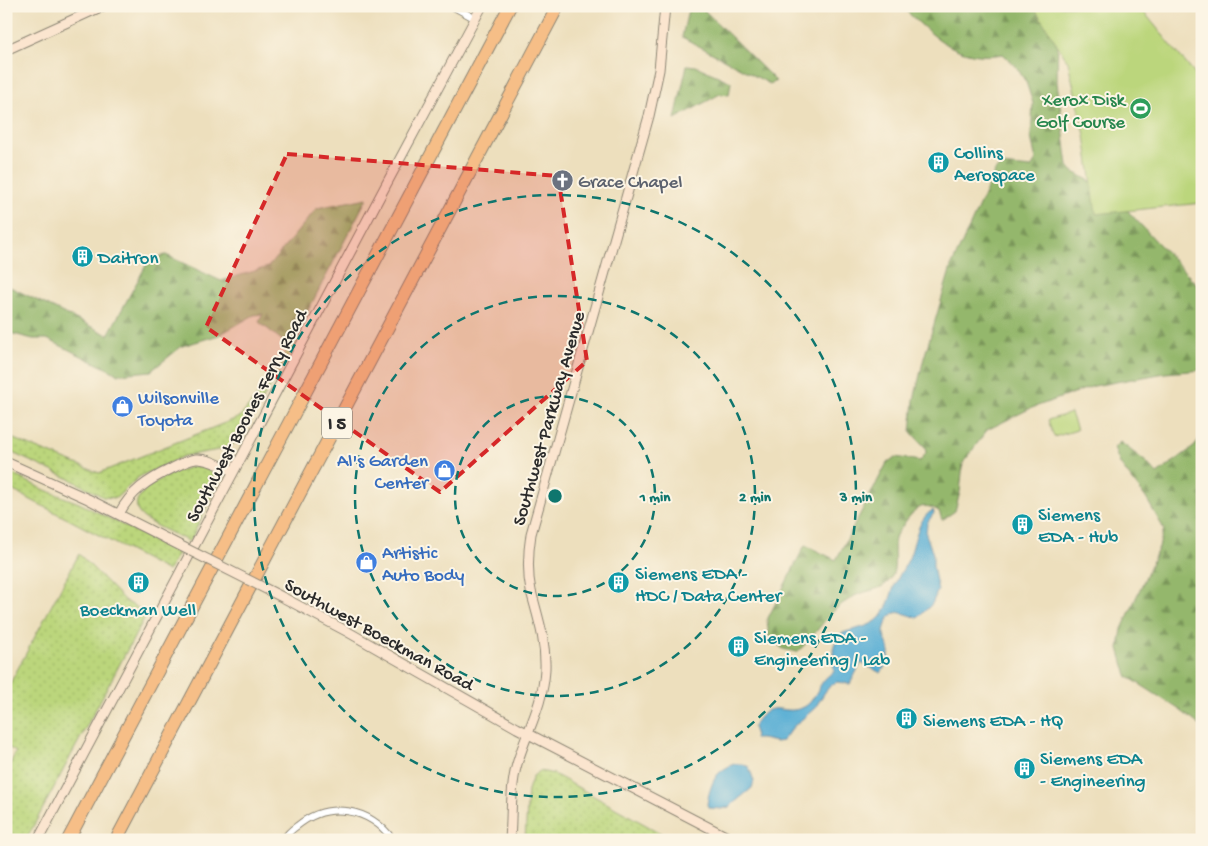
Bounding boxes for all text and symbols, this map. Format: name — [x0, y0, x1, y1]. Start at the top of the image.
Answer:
place label: Xerox Disk Golf Course — [1036, 90, 1127, 135]
sports icon: Xerox Disk Golf Course — [1129, 97, 1153, 121]
place label: Collins Aerospace — [954, 143, 1035, 188]
building icon: Collins Aerospace — [926, 150, 950, 174]
church icon: Grace Chapel — [550, 168, 574, 192]
place label: Grace Chapel — [578, 172, 682, 195]
building icon: Daitron — [70, 244, 94, 268]
place label: Daitron — [96, 248, 158, 271]
street label: Southwest Boones Ferry Road — [182, 305, 315, 527]
street label: Southwest Parkway Avenue — [509, 309, 592, 529]
place label: Wilsonville Toyota — [137, 388, 219, 433]
shop icon: Wilsonville Toyota — [110, 395, 134, 419]
road number: I 5 — [322, 408, 352, 438]
place label: Al's Garden Center — [337, 451, 430, 496]
shop icon: Al's Garden Center — [432, 458, 456, 482]
centre of rings — [546, 487, 564, 505]
text: 1 min — [639, 489, 671, 507]
text: 2 min — [739, 489, 772, 507]
text: 3 min — [839, 489, 873, 507]
place label: Siemens EDA - Hub — [1038, 505, 1118, 550]
building icon: Siemens EDA - Hub — [1010, 512, 1034, 536]
place label: Artistic Auto Body — [382, 543, 465, 588]
shop icon: Artistic Auto Body — [354, 550, 378, 574]
place label: Siemens EDA - HDC / Data Center — [635, 564, 784, 609]
building icon: Boeckman Well — [126, 570, 150, 594]
building icon: Siemens EDA - HDC / Data Center — [607, 571, 631, 595]
street label: Southwest Boeckman Road — [280, 574, 479, 699]
place label: Boeckman Well — [79, 600, 196, 623]
place label: Siemens EDA - Engineering / Lab — [754, 628, 890, 673]
building icon: Siemens EDA - Engineering / Lab — [726, 635, 750, 659]
building icon: Siemens EDA - HQ — [895, 707, 919, 731]
place label: Siemens EDA - HQ — [923, 711, 1064, 734]
place label: Siemens EDA - Engineering — [1040, 749, 1146, 794]
building icon: Siemens EDA - Engineering — [1012, 756, 1036, 780]

